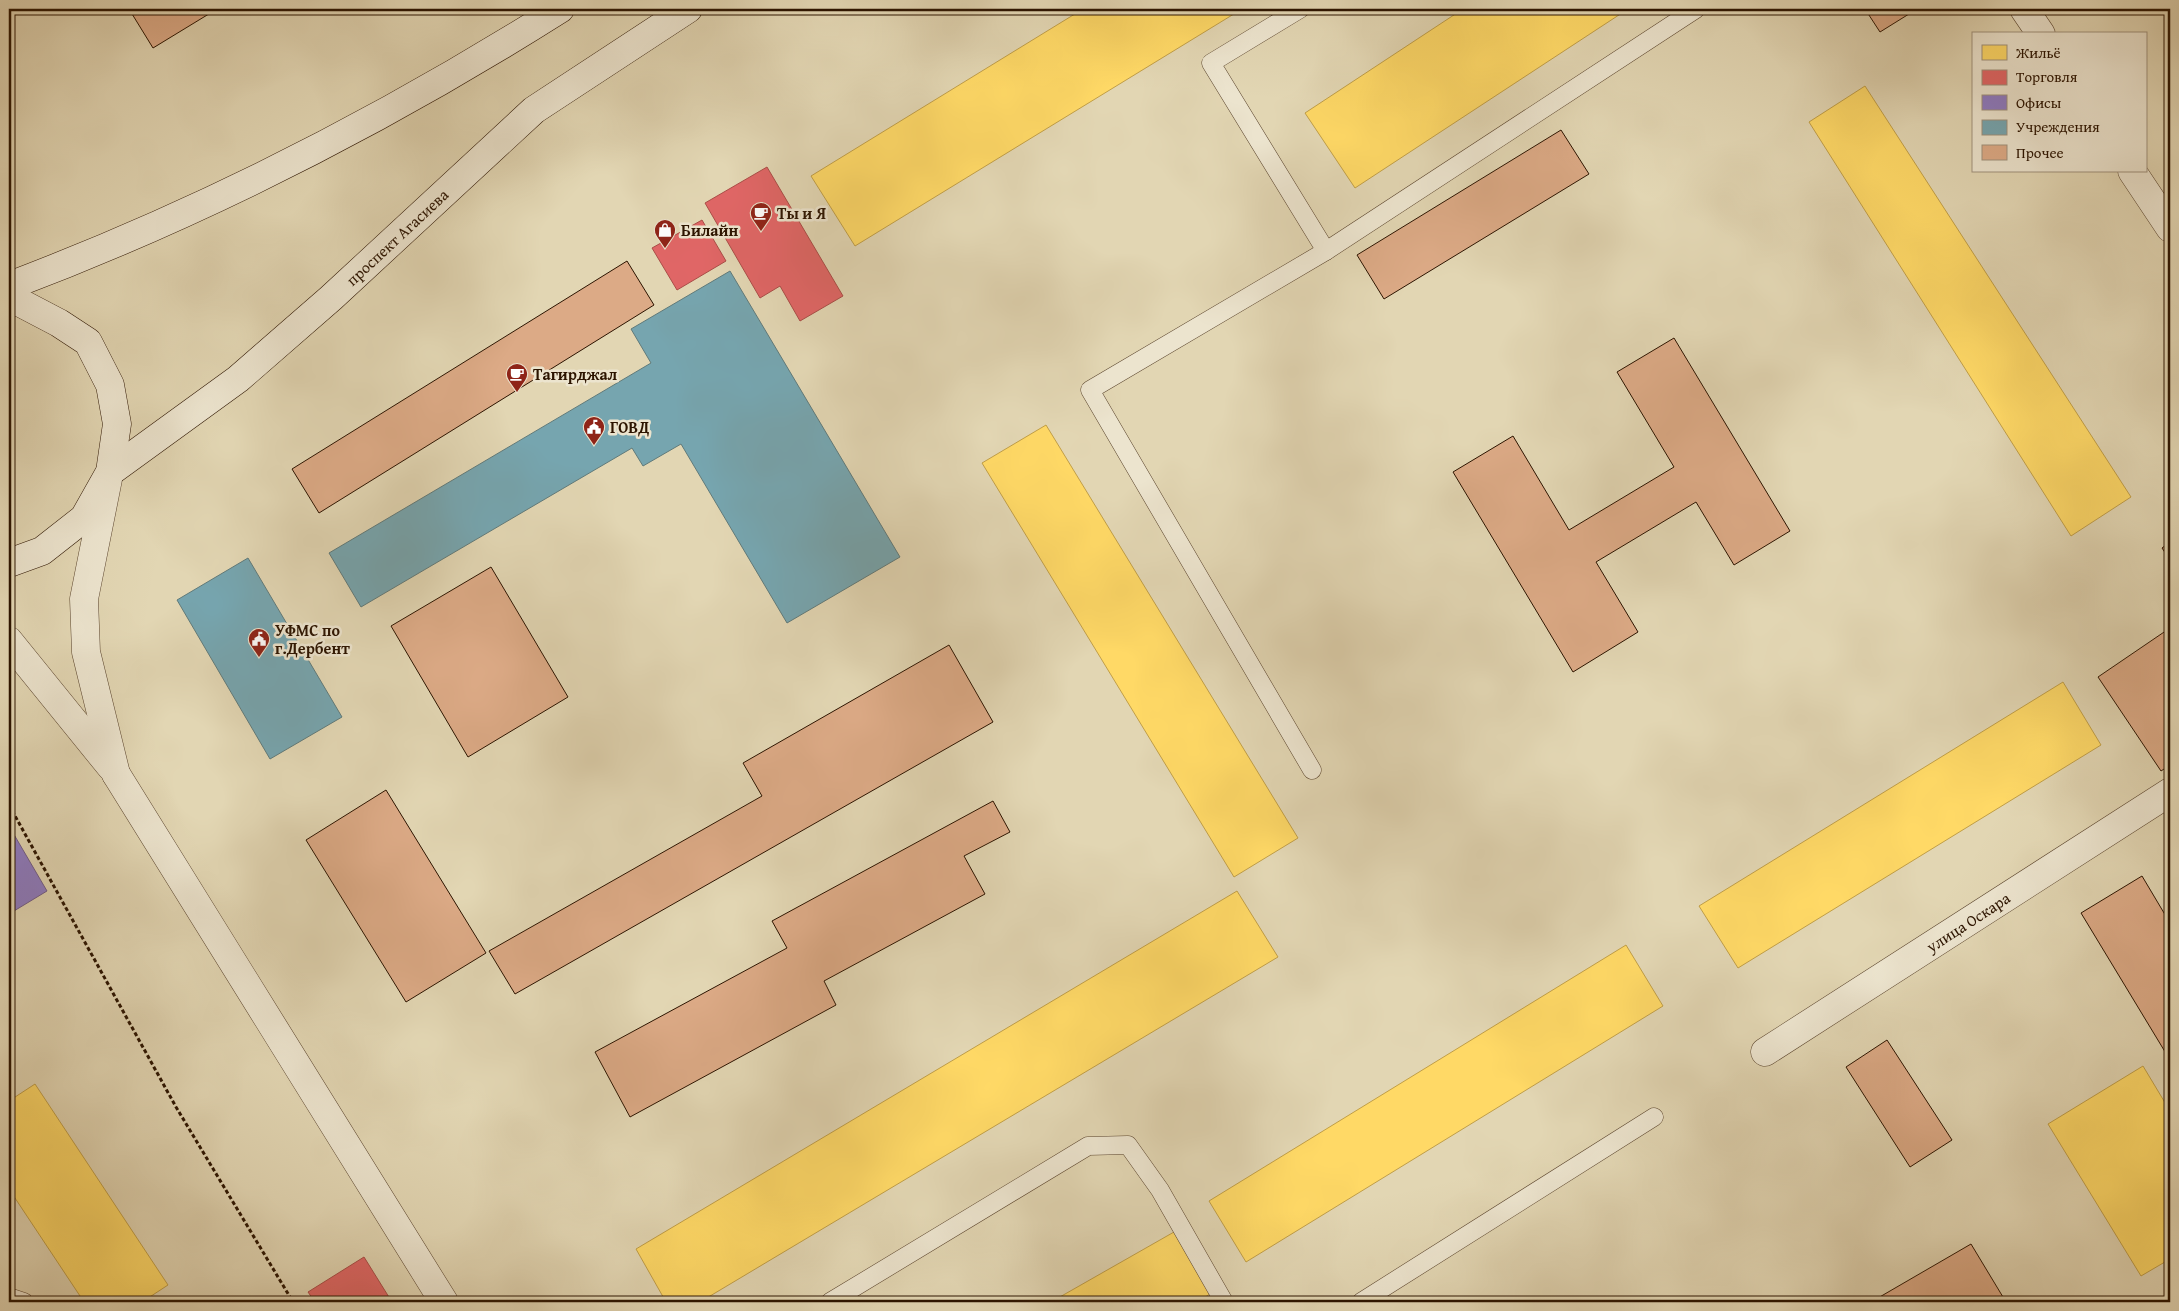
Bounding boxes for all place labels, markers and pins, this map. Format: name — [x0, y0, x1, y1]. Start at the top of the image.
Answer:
cafe icon: Ты и Я — [749, 201, 773, 232]
place label: Ты и Я — [777, 201, 826, 225]
shop icon: Билайн — [653, 218, 677, 249]
place label: Билайн — [681, 218, 739, 242]
cafe icon: Тагирджал — [505, 362, 529, 393]
place label: Тагирджал — [533, 362, 618, 386]
public building icon: ГОВД — [582, 415, 606, 446]
place label: ГОВД — [610, 415, 649, 439]
place label: УФМС по г.Дербент — [275, 618, 350, 660]
public building icon: УФМС по г.Дербент — [247, 627, 271, 658]

